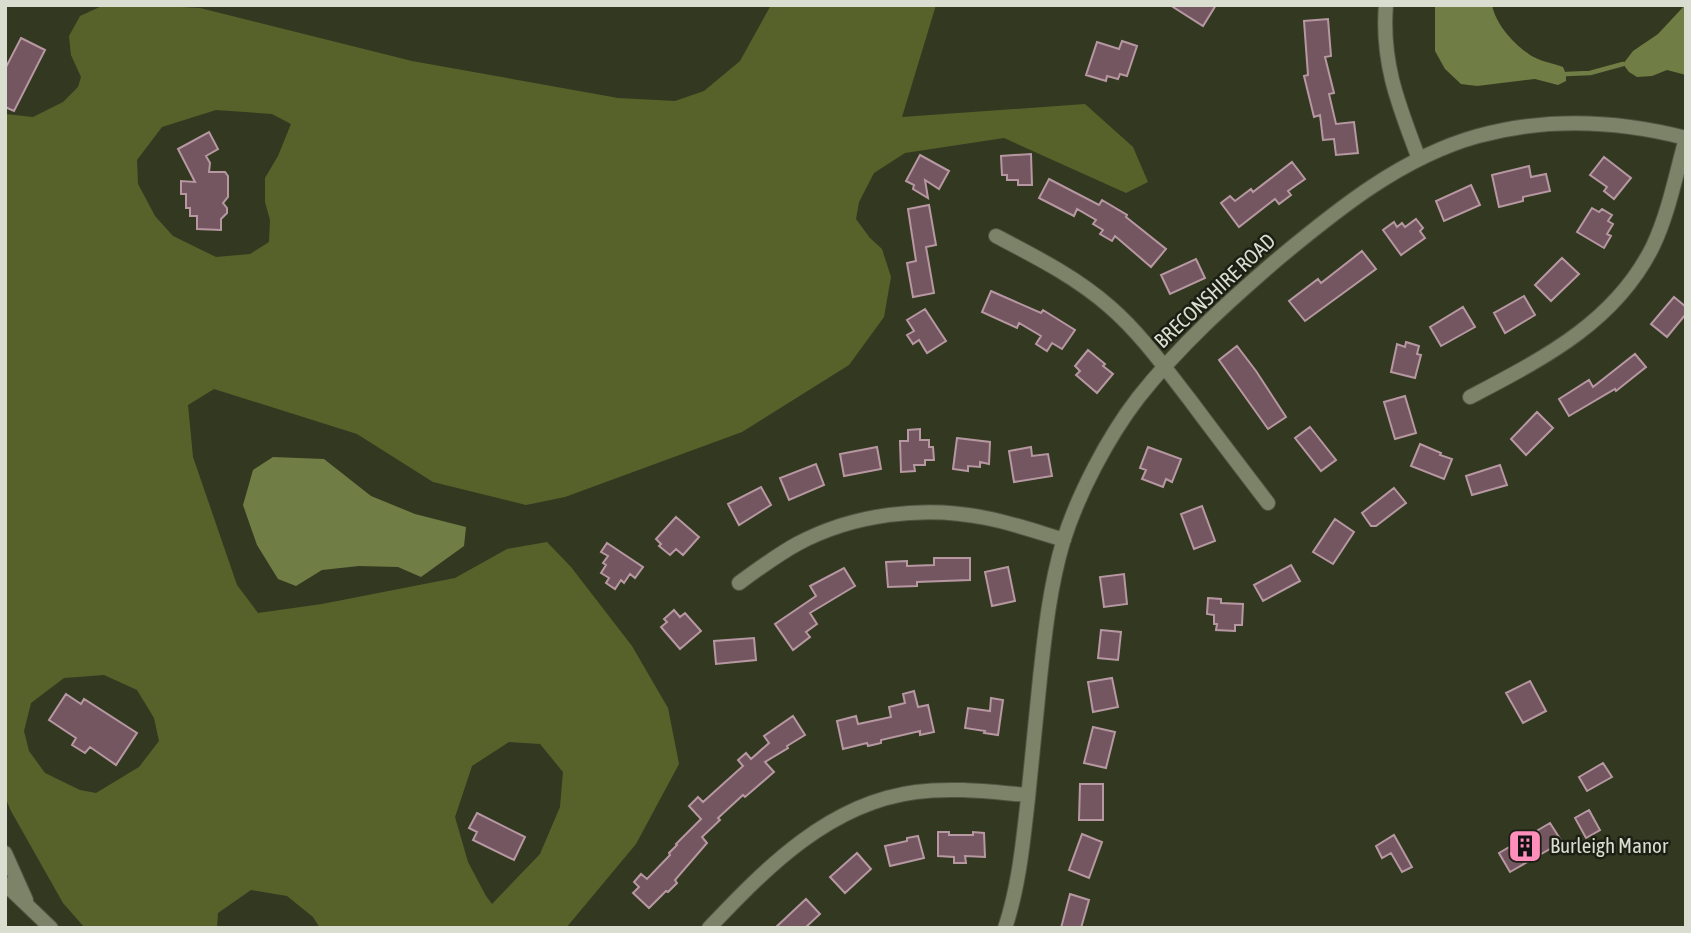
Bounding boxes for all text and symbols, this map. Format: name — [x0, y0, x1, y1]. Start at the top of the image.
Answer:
street label: BRECONSHIRE ROAD — [1149, 228, 1280, 352]
building icon: Burleigh Manor — [1506, 827, 1544, 865]
place label: Burleigh Manor — [1550, 833, 1669, 857]

